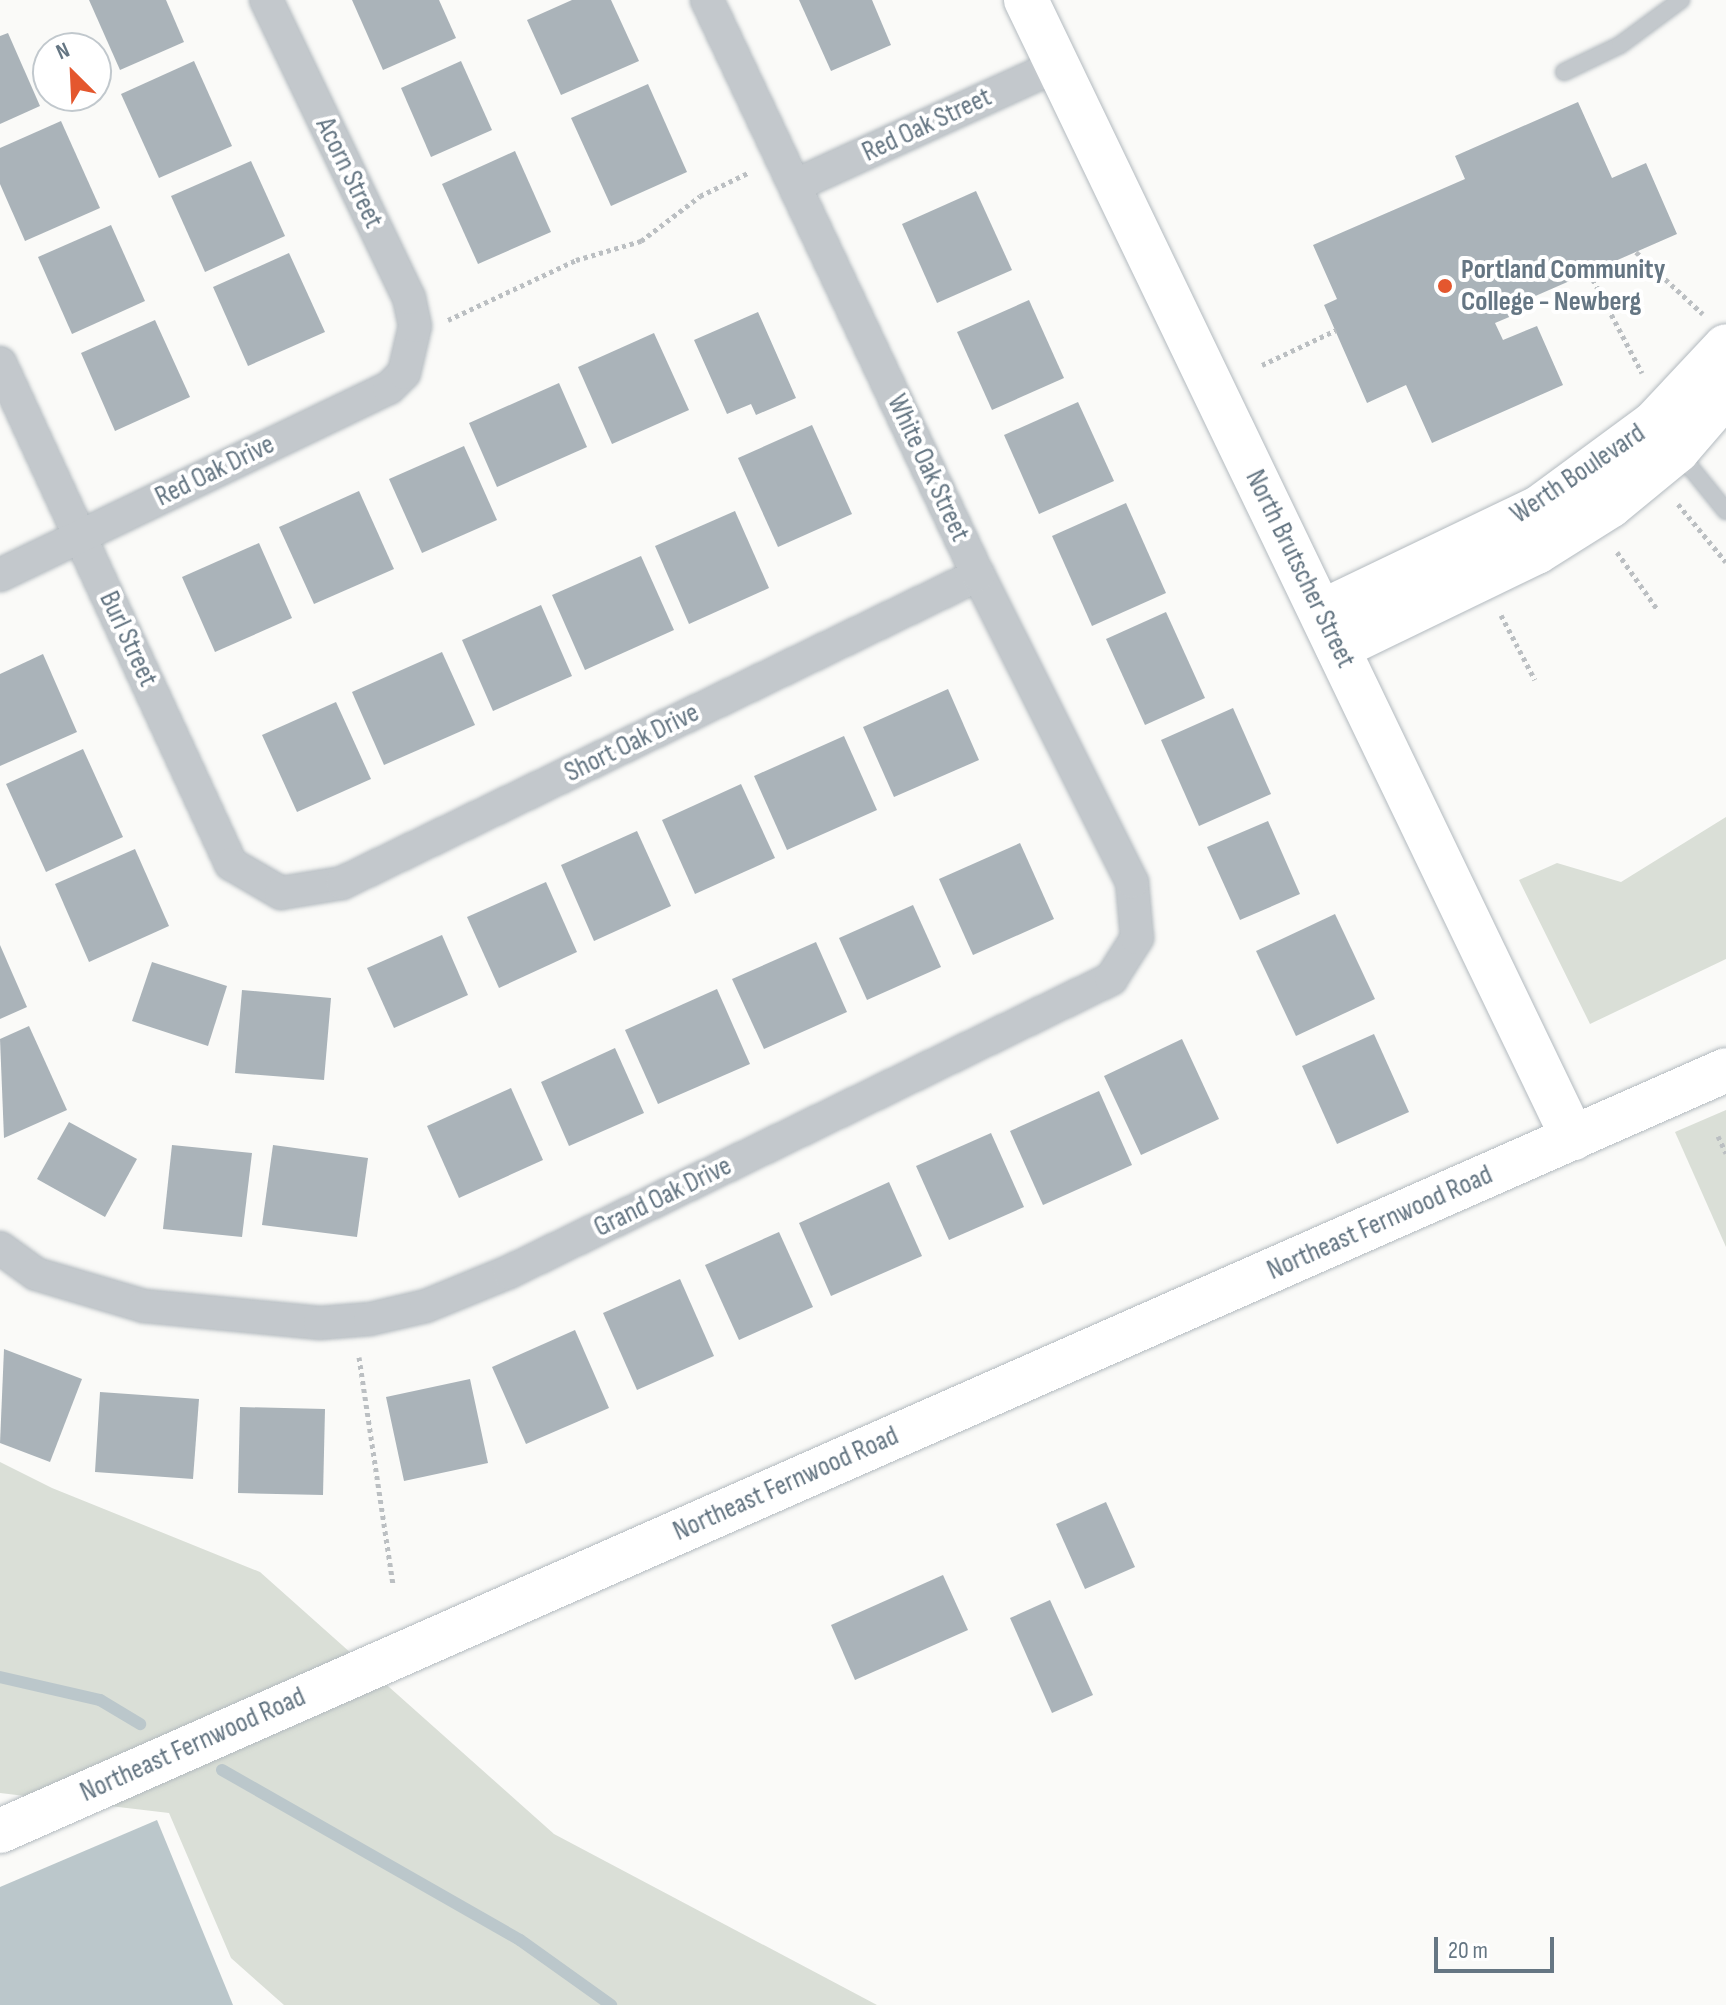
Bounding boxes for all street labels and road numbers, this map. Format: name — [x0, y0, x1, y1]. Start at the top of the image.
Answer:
street label: Red Oak Street — [857, 80, 997, 170]
street label: Acorn Street — [308, 112, 390, 234]
street label: White Oak Street — [879, 389, 977, 547]
street label: Werth Boulevard — [1504, 417, 1652, 531]
street label: Red Oak Drive — [150, 428, 280, 514]
street label: North Brutscher Street — [1238, 465, 1362, 673]
street label: Burl Street — [91, 586, 165, 692]
street label: Short Oak Drive — [559, 696, 705, 790]
street label: Grand Oak Drive — [589, 1149, 737, 1245]
street label: Northeast Fernwood Road — [1262, 1158, 1498, 1288]
street label: Northeast Fernwood Road — [668, 1419, 904, 1549]
street label: Northeast Fernwood Road — [75, 1680, 311, 1810]

